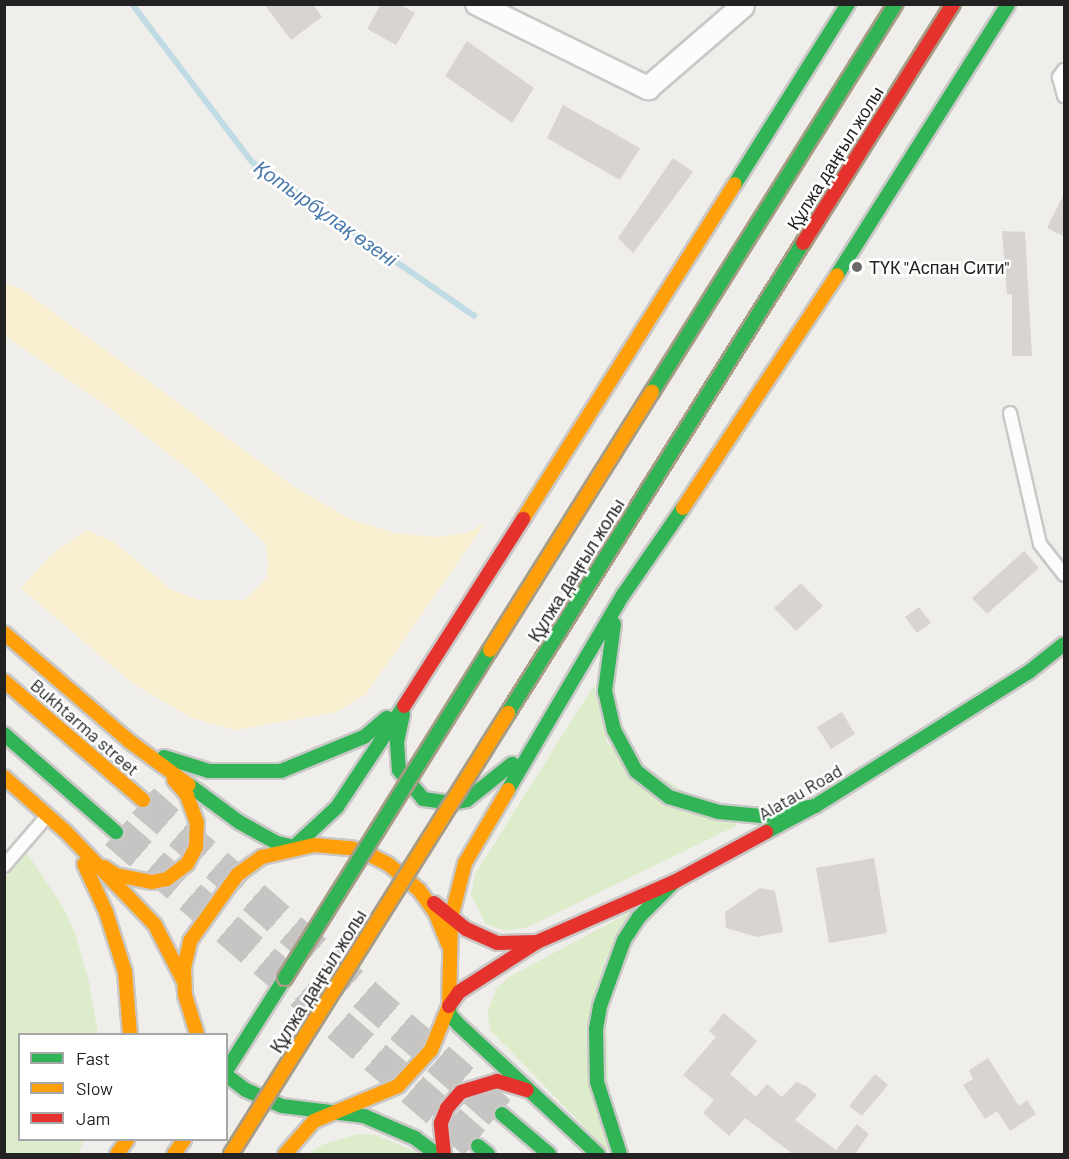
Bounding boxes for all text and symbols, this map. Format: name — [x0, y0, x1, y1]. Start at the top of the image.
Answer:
street label: Құлжа даңғыл жолы — [782, 82, 888, 234]
water label: Қотырбұлақ өзені — [250, 155, 402, 271]
place label: ТҮК "Аспан Сити" — [869, 256, 1009, 278]
marker: ТҮК "Аспан Сити" — [850, 260, 864, 274]
street label: Құлжа даңғыл жолы — [523, 494, 629, 646]
street label: Bukhtarma street — [26, 674, 144, 780]
street label: Alatau Road — [754, 759, 846, 825]
street label: Құлжа даңғыл жолы — [265, 905, 371, 1057]
legend — [18, 1033, 228, 1141]
text: Fast — [76, 1047, 110, 1069]
text: Slow — [76, 1077, 113, 1099]
text: Jam — [76, 1107, 110, 1129]

